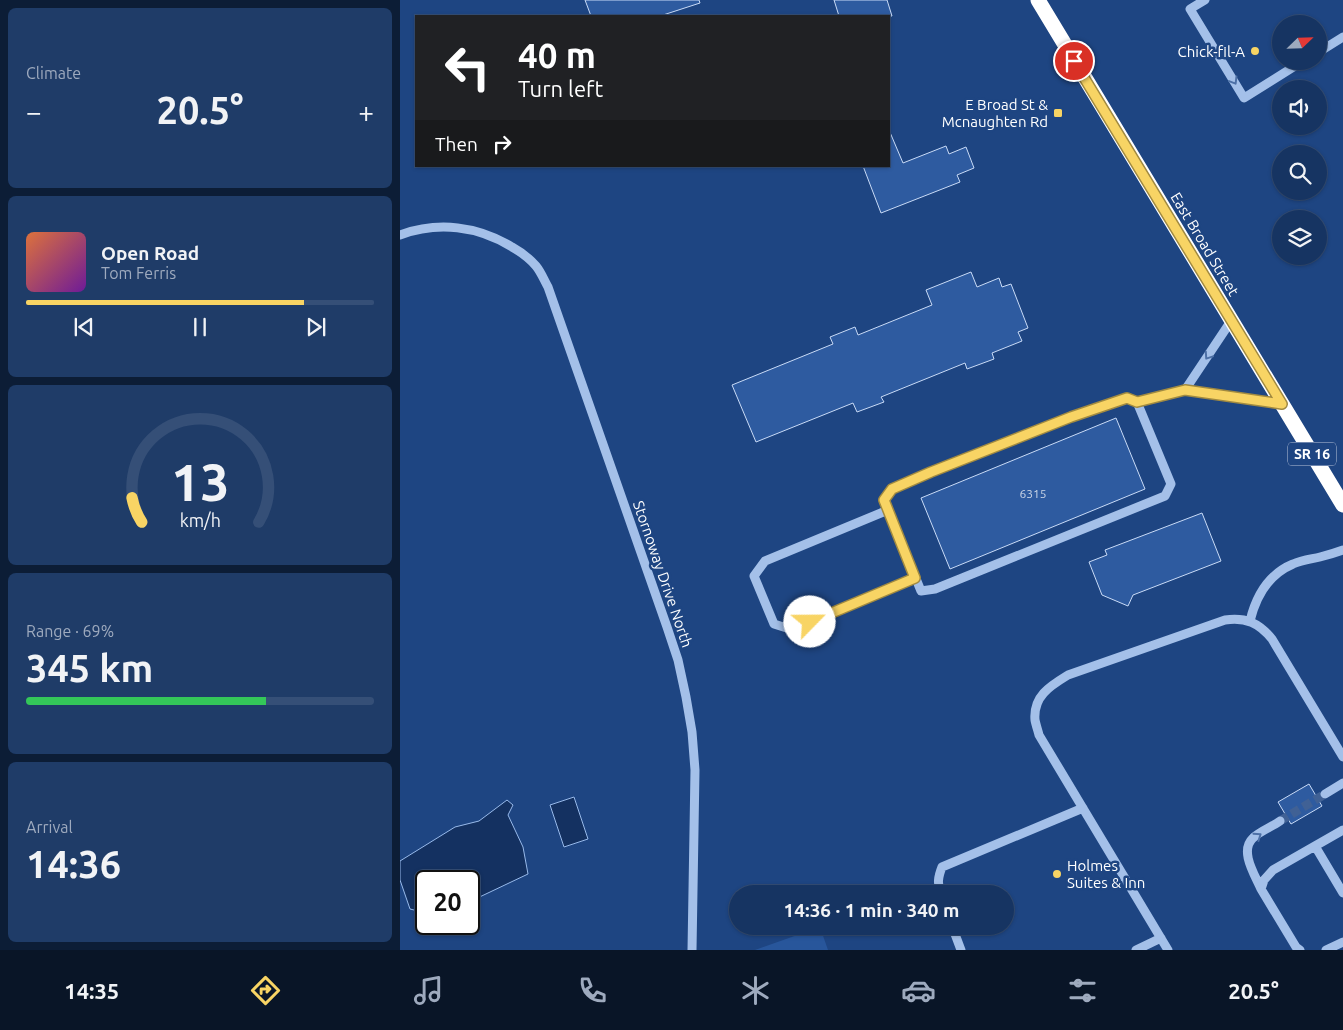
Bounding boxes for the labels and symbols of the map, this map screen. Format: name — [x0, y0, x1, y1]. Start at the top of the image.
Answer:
north arrow — [1272, 15, 1328, 70]
pin — [1053, 40, 1095, 82]
place label: Chick-fil-A — [1178, 43, 1245, 60]
marker: Chick-fil-A — [1249, 45, 1261, 57]
one-way arrow — [1228, 75, 1238, 84]
place label: E Broad St & Mcnaughten Rd — [942, 96, 1048, 130]
marker: E Broad St & Mcnaughten Rd — [1052, 107, 1064, 119]
street label: East Broad Street — [1167, 189, 1243, 299]
one-way arrow — [1205, 350, 1214, 360]
road number: SR 16 — [1288, 442, 1336, 466]
house number: 6315 — [1019, 487, 1047, 500]
street label: Stornoway Drive North — [630, 498, 696, 650]
position arrow — [783, 595, 835, 647]
one-way arrow — [1253, 832, 1262, 842]
place label: Holmes Suites & Inn — [1067, 857, 1145, 891]
marker: Holmes Suites & Inn — [1051, 868, 1063, 880]
speed limit sign: 20 — [415, 870, 480, 935]

